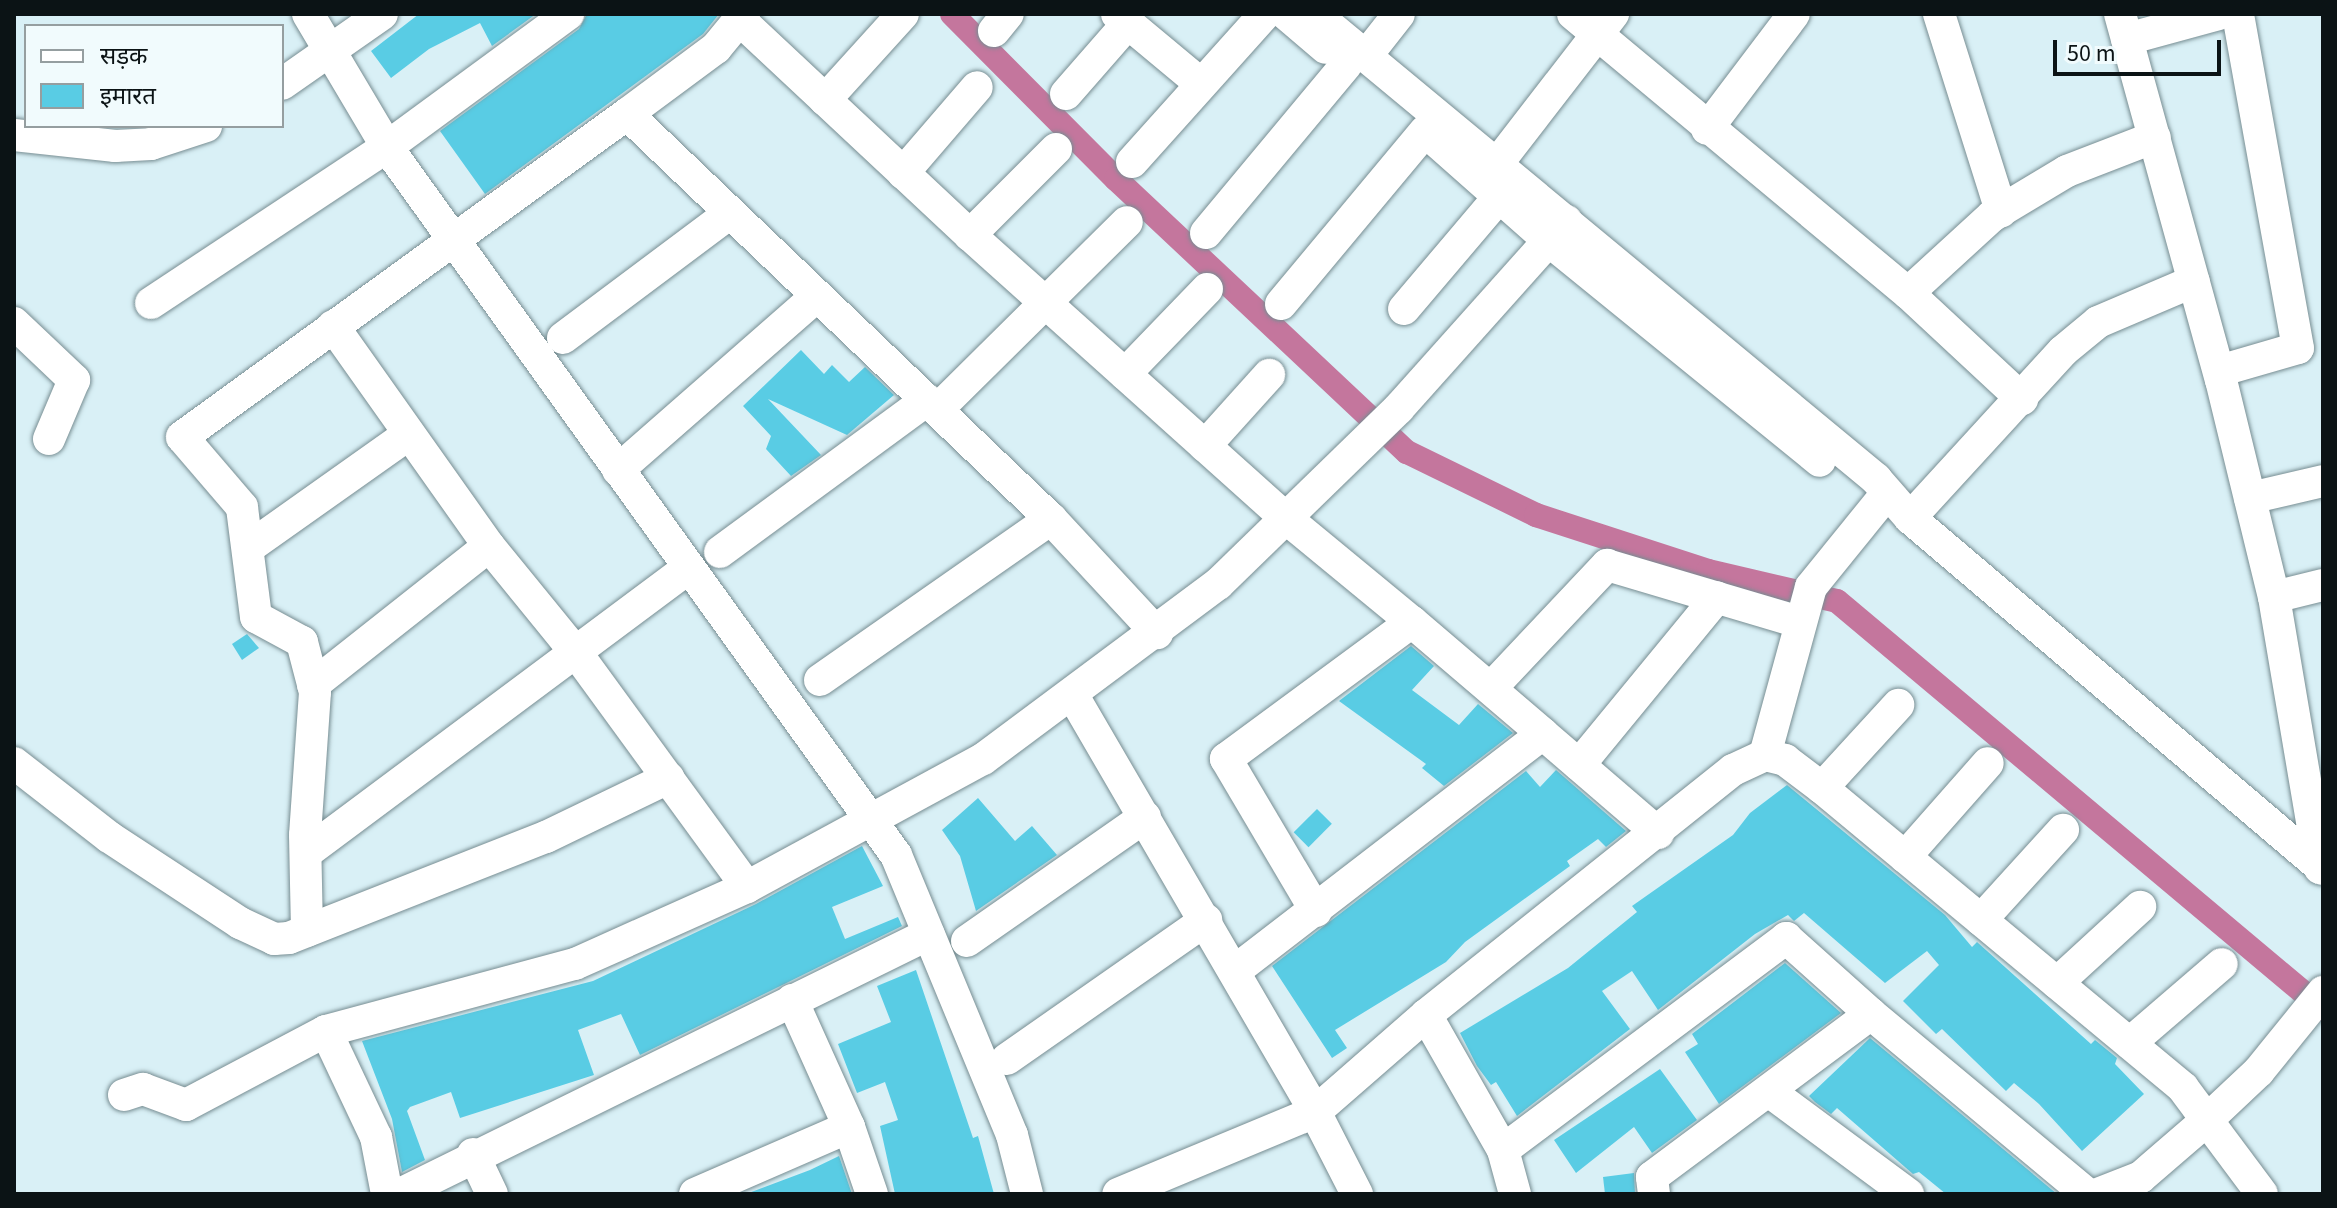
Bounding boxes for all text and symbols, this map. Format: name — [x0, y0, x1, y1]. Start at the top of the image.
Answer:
legend — [24, 24, 284, 128]
scale bar — [2057, 24, 2225, 74]
text: 50 m — [2067, 36, 2116, 71]
text: सड़क — [100, 39, 148, 74]
text: इमारत — [100, 79, 156, 114]

